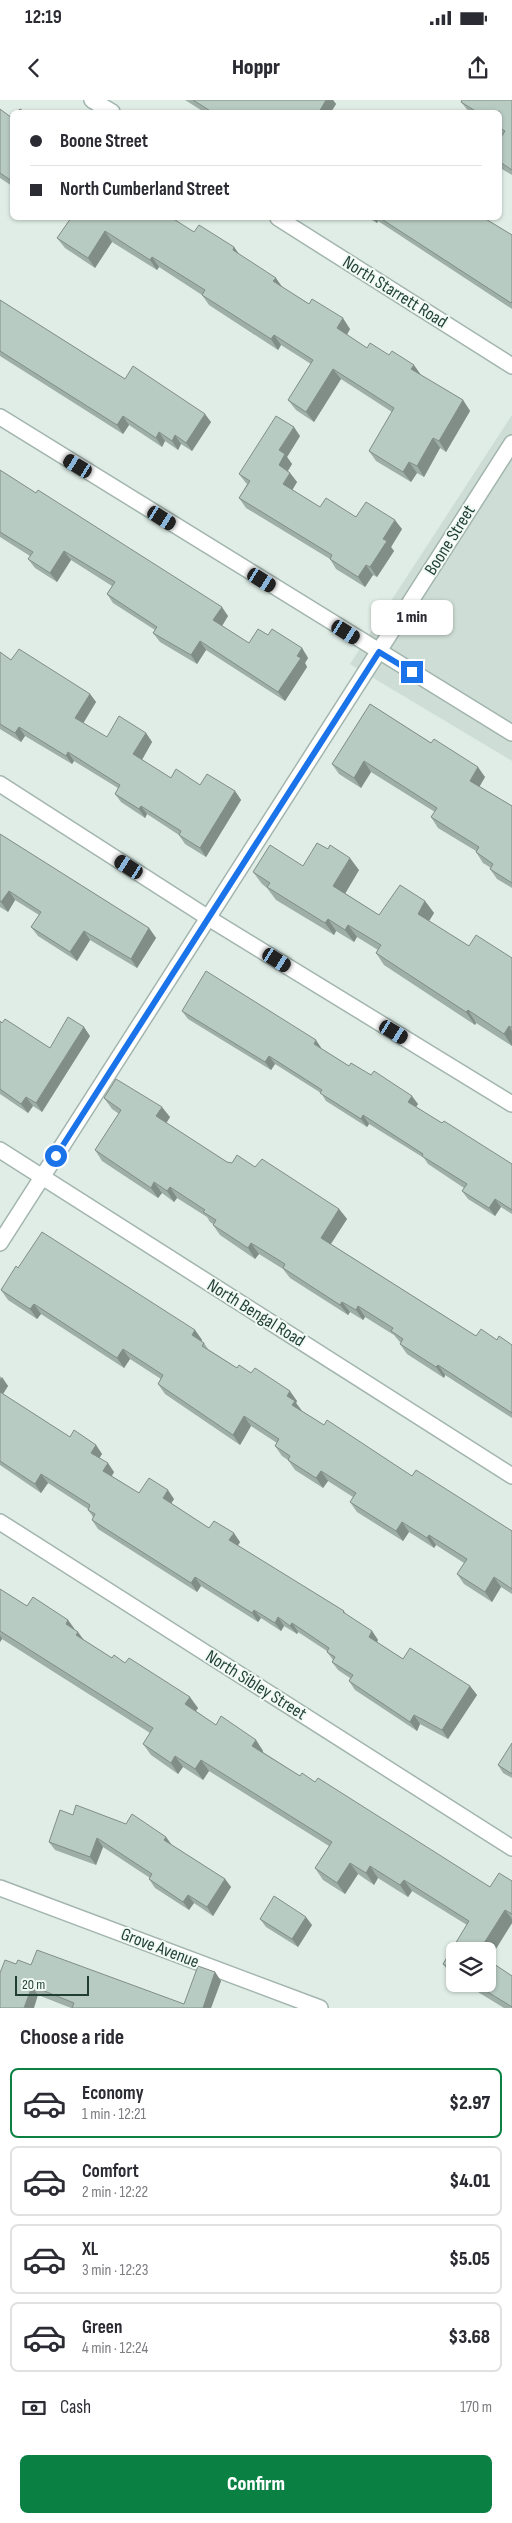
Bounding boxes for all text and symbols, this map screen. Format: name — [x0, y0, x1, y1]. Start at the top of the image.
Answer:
text: 12:19 — [25, 6, 62, 29]
icon: back — [20, 54, 48, 82]
text: Hoppr — [232, 54, 280, 81]
icon: share — [464, 54, 492, 82]
text: Boone Street — [60, 130, 148, 153]
text: North Cumberland Street — [60, 178, 229, 201]
street label: North Starrett Road — [339, 252, 451, 332]
car — [61, 452, 94, 480]
street label: Boone Street — [420, 501, 480, 579]
car — [145, 504, 178, 532]
car — [245, 566, 278, 594]
callout: 1 min — [371, 600, 453, 634]
text: 1 min — [397, 608, 427, 627]
car — [329, 618, 362, 646]
route end — [401, 661, 423, 683]
car — [112, 853, 145, 881]
car — [260, 946, 293, 974]
car — [377, 1018, 410, 1046]
route start — [45, 1145, 67, 1167]
street label: North Bengal Road — [203, 1275, 309, 1351]
street label: North Sibley Street — [202, 1646, 311, 1725]
street label: Grove Avenue — [118, 1923, 202, 1973]
map controls — [446, 1942, 496, 1992]
button: layers — [446, 1942, 496, 1992]
scale bar — [15, 1973, 89, 1996]
text: 20 m — [22, 1976, 45, 1993]
text: Choose a ride — [20, 2024, 124, 2051]
icon: car — [22, 2081, 67, 2126]
text: Economy — [82, 2082, 144, 2105]
text: $2.97 — [449, 2092, 490, 2115]
text: 1 min · 12:21 — [82, 2105, 146, 2124]
icon: car — [22, 2159, 67, 2204]
text: Comfort — [82, 2160, 139, 2183]
text: $4.01 — [450, 2170, 490, 2193]
text: 2 min · 12:22 — [82, 2183, 148, 2202]
icon: car — [22, 2237, 67, 2282]
text: XL — [82, 2238, 98, 2261]
text: $5.05 — [449, 2248, 490, 2271]
text: 3 min · 12:23 — [82, 2261, 148, 2280]
icon: car — [22, 2315, 67, 2360]
text: Green — [82, 2316, 122, 2339]
text: $3.68 — [449, 2326, 490, 2349]
text: 4 min · 12:24 — [82, 2339, 148, 2358]
icon: cash — [20, 2394, 48, 2422]
text: Cash — [60, 2396, 91, 2419]
text: 170 m — [460, 2398, 492, 2417]
button: Confirm — [20, 2455, 492, 2513]

